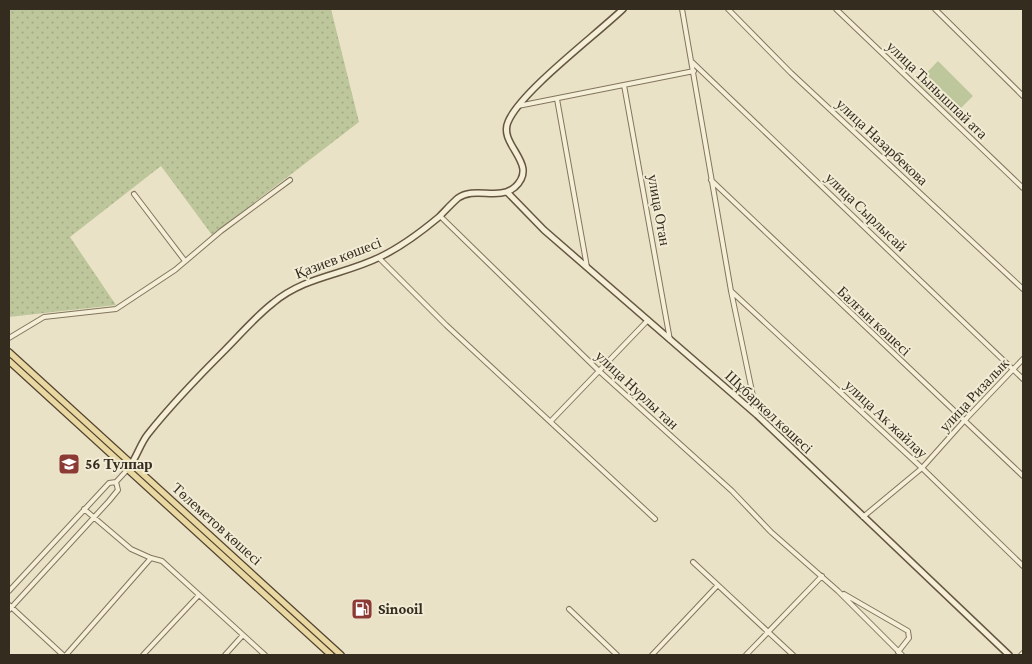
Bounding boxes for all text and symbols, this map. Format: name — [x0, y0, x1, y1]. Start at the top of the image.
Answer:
street label: улица Тынышпай ата — [884, 38, 991, 142]
street label: улица Назарбекова — [833, 96, 931, 189]
street label: улица Сырлысай — [822, 169, 910, 255]
street label: улица Отан — [645, 173, 673, 247]
street label: Қазиев көшесі — [292, 234, 384, 282]
street label: Балғын көшесі — [834, 283, 914, 359]
street label: улица Нурлы тан — [592, 348, 682, 432]
street label: улица Ризалык — [936, 355, 1012, 435]
street label: Шұбаркөл көшесі — [722, 367, 816, 457]
street label: улица Ак жайлау — [842, 377, 931, 462]
school or university icon: 56 Тулпар — [57, 452, 81, 476]
place label: 56 Тулпар — [85, 456, 153, 472]
street label: Төлеметов көшесі — [169, 480, 265, 568]
fuel station icon: Sinooil — [350, 597, 374, 621]
place label: Sinooil — [378, 601, 423, 617]

